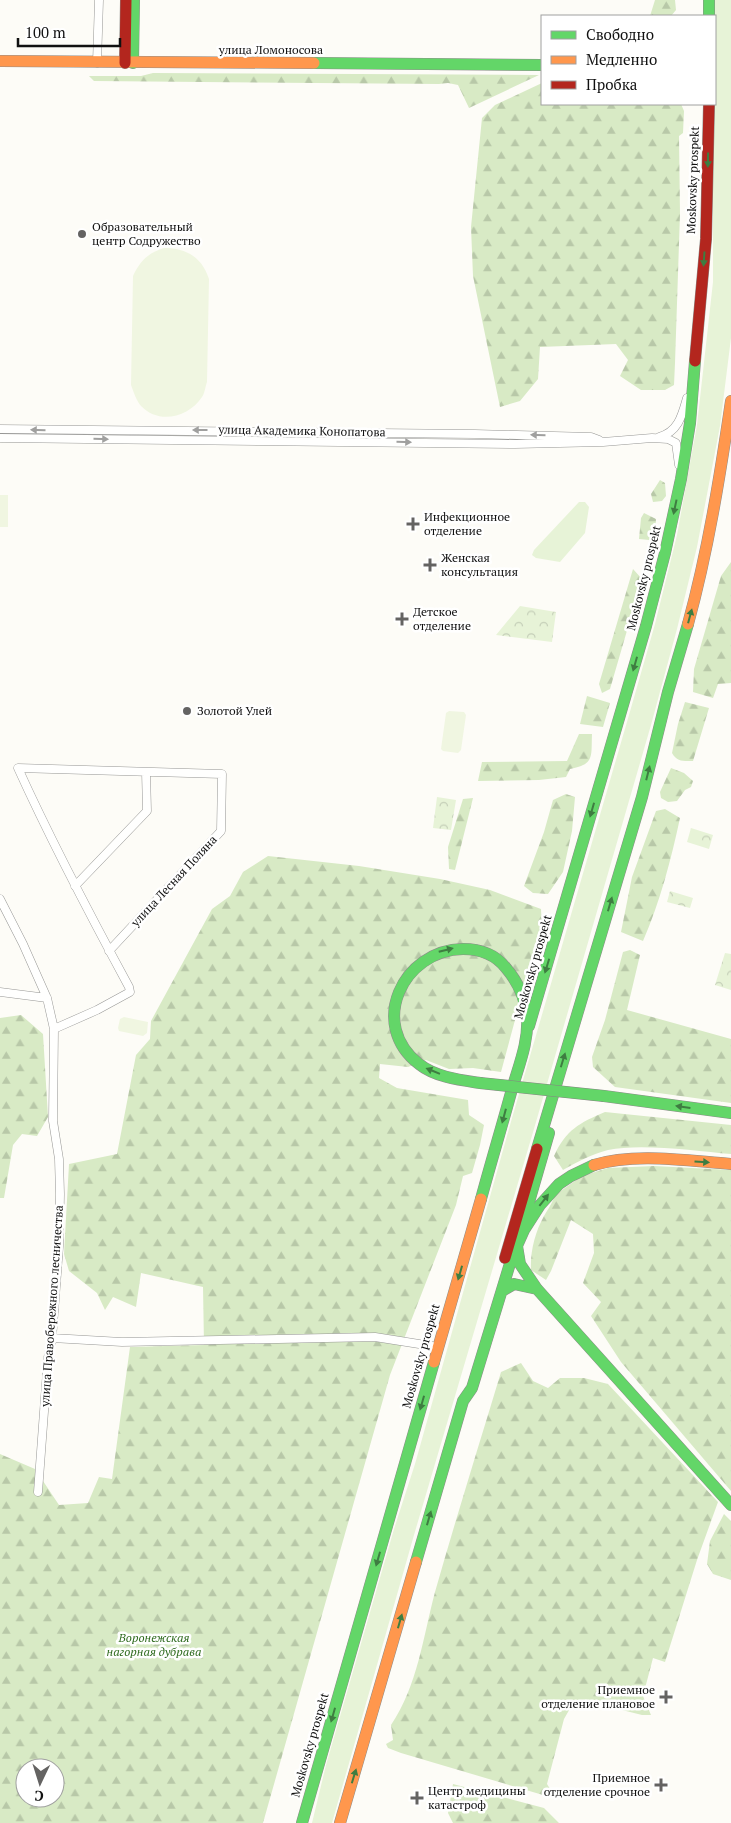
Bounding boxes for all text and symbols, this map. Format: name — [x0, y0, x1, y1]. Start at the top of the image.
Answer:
scale bar — [18, 15, 120, 47]
legend — [541, 15, 716, 105]
text: 100 m — [25, 22, 66, 42]
text: Свободно — [586, 24, 654, 44]
street label: улица Ломоносова — [218, 42, 323, 57]
text: Медленно — [586, 49, 657, 69]
text: Пробка — [586, 74, 638, 94]
street label: Moskovsky prospekt — [683, 125, 702, 234]
one-way arrow — [704, 152, 712, 168]
place label: Образовательный центр Содружество — [92, 219, 201, 248]
marker: Образовательный центр Содружество — [76, 228, 88, 240]
one-way arrow — [700, 251, 708, 267]
street label: улица Академика Конопатова — [217, 422, 386, 439]
one-way arrow — [29, 425, 45, 433]
one-way arrow — [192, 426, 208, 434]
one-way arrow — [529, 431, 545, 439]
one-way arrow — [93, 435, 109, 443]
one-way arrow — [396, 438, 412, 446]
one-way arrow — [671, 499, 679, 514]
place label: Инфекционное отделение — [424, 509, 510, 538]
marker: Инфекционное отделение — [406, 517, 420, 531]
street label: Moskovsky prospekt — [623, 523, 664, 632]
place label: Женская консультация — [441, 550, 518, 579]
marker: Женская консультация — [423, 558, 437, 572]
place label: Детское отделение — [413, 604, 471, 633]
one-way arrow — [687, 609, 695, 624]
marker: Детское отделение — [395, 612, 409, 626]
one-way arrow — [631, 657, 639, 672]
place label: Золотой Улей — [197, 703, 272, 718]
marker: Золотой Улей — [181, 705, 193, 717]
one-way arrow — [644, 765, 652, 780]
one-way arrow — [588, 803, 596, 818]
street label: улица Лесная Поляна — [127, 832, 220, 930]
one-way arrow — [606, 897, 614, 912]
street label: Moskovsky prospekt — [510, 912, 555, 1021]
one-way arrow — [438, 946, 453, 954]
one-way arrow — [543, 959, 551, 974]
one-way arrow — [560, 1052, 568, 1067]
one-way arrow — [426, 1066, 440, 1074]
one-way arrow — [674, 1103, 690, 1111]
one-way arrow — [500, 1109, 508, 1124]
one-way arrow — [694, 1159, 710, 1167]
one-way arrow — [539, 1193, 549, 1207]
street label: улица Правобережного лесничества — [37, 1205, 66, 1408]
one-way arrow — [455, 1265, 463, 1280]
street label: Moskovsky prospekt — [398, 1301, 443, 1410]
one-way arrow — [418, 1395, 426, 1410]
one-way arrow — [426, 1511, 434, 1526]
one-way arrow — [373, 1552, 381, 1567]
one-way arrow — [396, 1613, 404, 1628]
park label: Воронежская нагорная дубрава — [107, 1630, 201, 1659]
place label: Приемное отделение плановое — [541, 1682, 655, 1711]
street label: Moskovsky prospekt — [287, 1690, 332, 1799]
marker: Приемное отделение плановое — [659, 1690, 673, 1704]
one-way arrow — [328, 1708, 336, 1723]
north arrow — [15, 1758, 65, 1808]
one-way arrow — [350, 1769, 358, 1784]
place label: Приемное отделение срочное — [544, 1770, 650, 1799]
marker: Приемное отделение срочное — [654, 1778, 668, 1792]
place label: Центр медицины катастроф — [428, 1783, 526, 1812]
text: С — [34, 1787, 44, 1806]
marker: Центр медицины катастроф — [410, 1791, 424, 1805]

